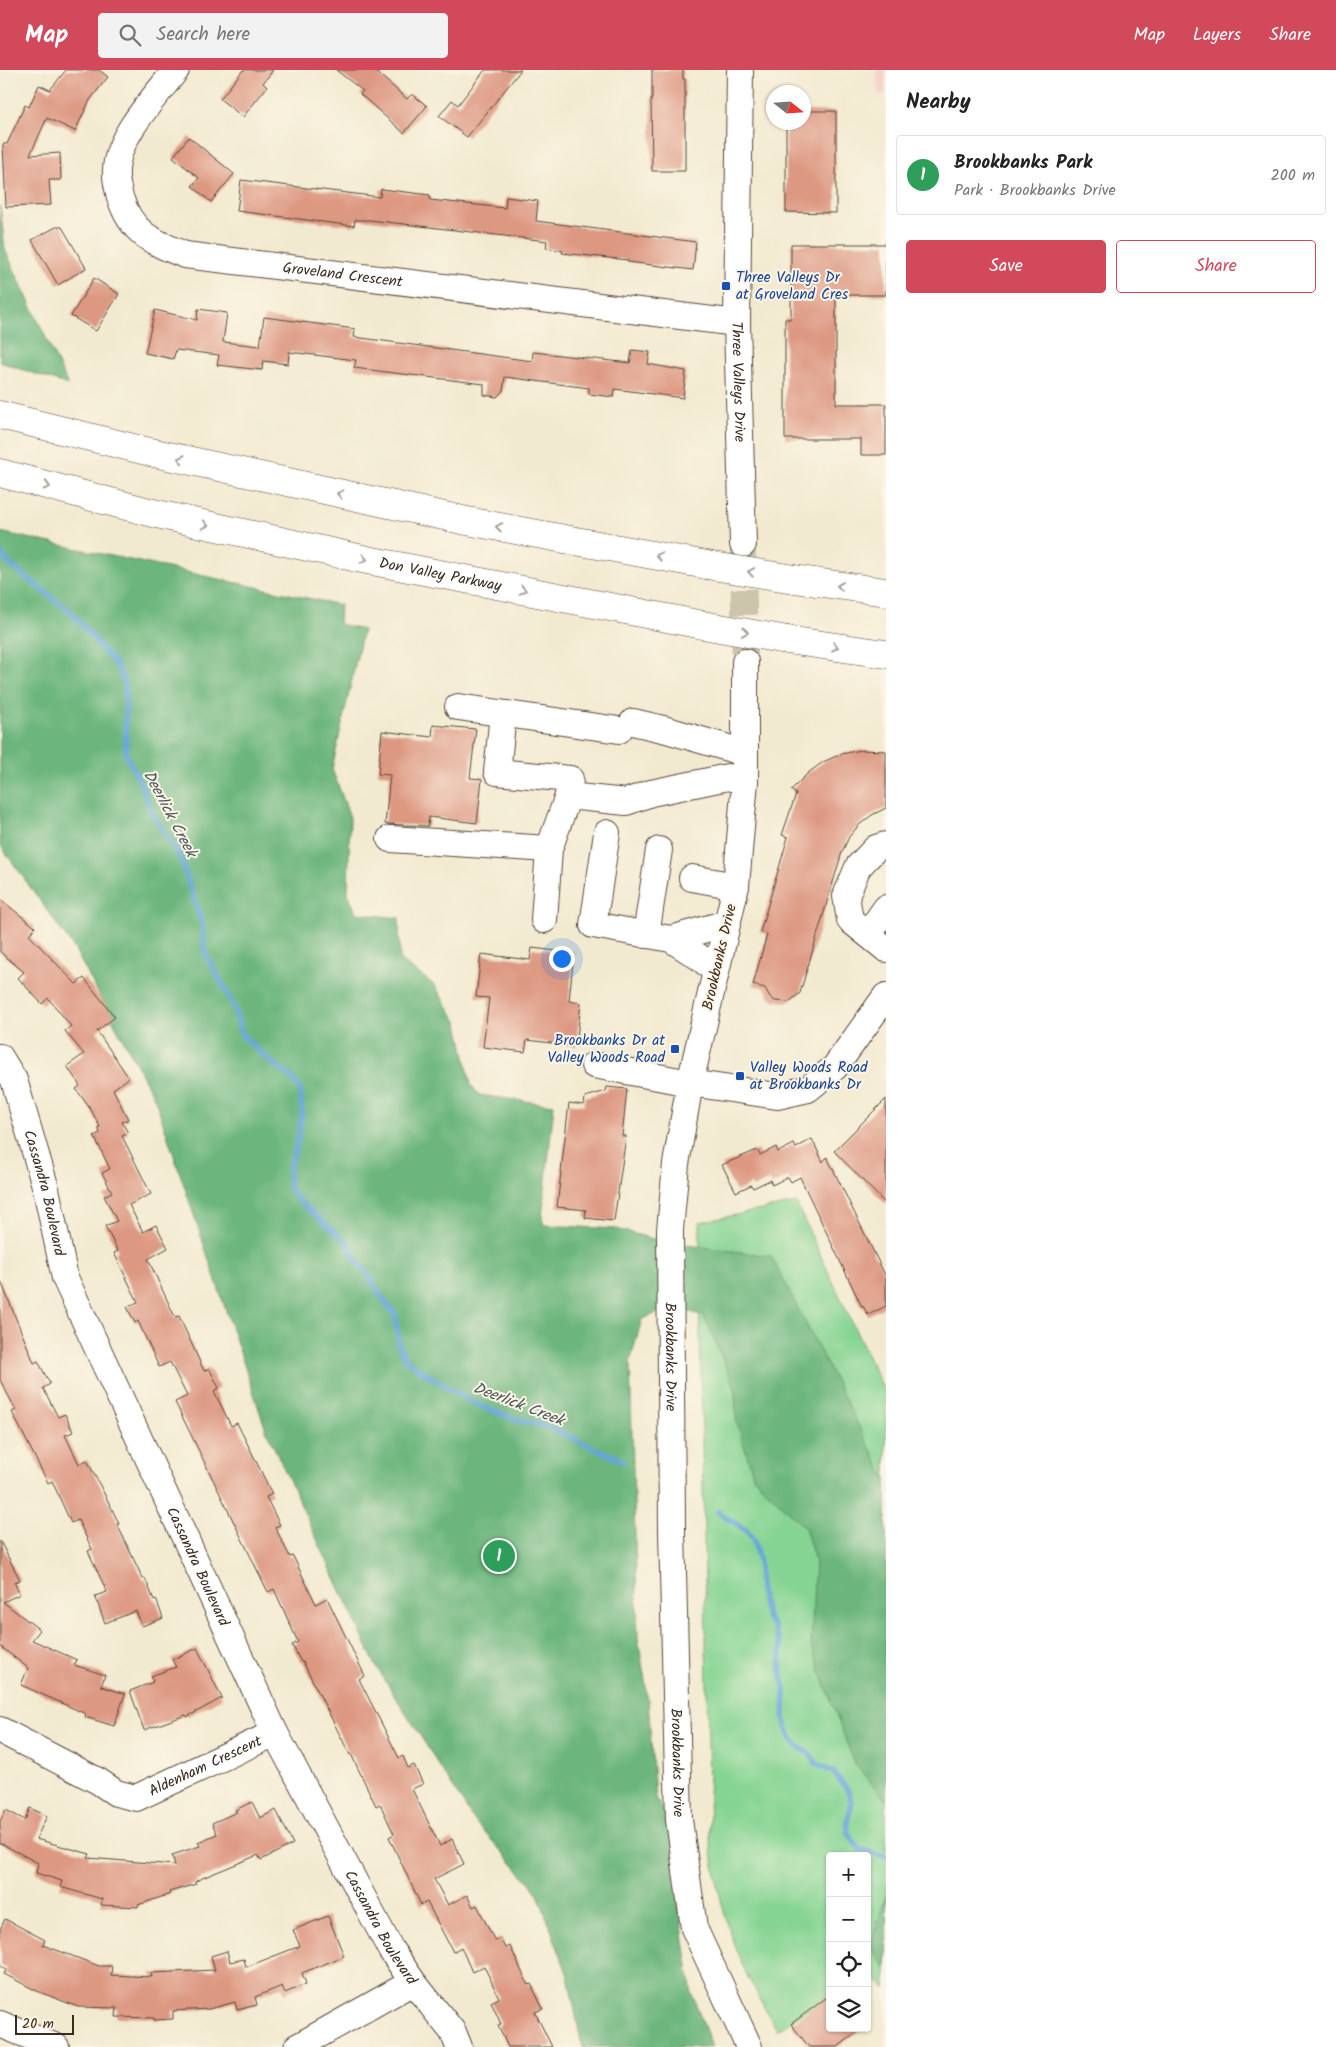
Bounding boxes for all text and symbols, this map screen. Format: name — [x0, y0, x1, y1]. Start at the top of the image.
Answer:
search box — [98, 13, 448, 58]
text: Map — [25, 16, 68, 55]
text: Search here — [156, 20, 250, 50]
icon: search — [116, 21, 144, 49]
text: Map — [1134, 21, 1165, 50]
text: Layers — [1193, 21, 1241, 50]
text: Share — [1269, 21, 1311, 50]
north arrow — [766, 85, 811, 130]
text: Nearby — [906, 86, 971, 119]
text: Brookbanks Park — [954, 148, 1092, 178]
text: 1 — [921, 163, 925, 188]
text: 200 m — [1271, 163, 1315, 188]
text: Park · Brookbanks Drive — [954, 178, 1116, 203]
button: Save — [906, 240, 1106, 293]
button: Share — [1116, 240, 1316, 293]
street label: Groveland Crescent — [281, 256, 404, 295]
place label: Three Valleys Dr at Groveland Cres — [736, 266, 849, 307]
marker: Three Valleys Dr at Groveland Cres — [720, 280, 732, 292]
street label: Three Valleys Drive — [724, 321, 751, 443]
one-way arrow — [177, 454, 186, 465]
one-way arrow — [43, 480, 51, 490]
one-way arrow — [336, 489, 345, 500]
one-way arrow — [200, 519, 209, 530]
one-way arrow — [495, 523, 504, 533]
street label: Don Valley Parkway — [377, 552, 504, 599]
one-way arrow — [655, 552, 663, 562]
one-way arrow — [359, 553, 368, 564]
one-way arrow — [746, 568, 755, 578]
one-way arrow — [836, 581, 844, 592]
one-way arrow — [519, 584, 528, 595]
one-way arrow — [741, 627, 749, 637]
one-way arrow — [831, 641, 840, 651]
water label: Deerlick Creek — [136, 766, 204, 864]
street label: Brookbanks Drive — [696, 901, 744, 1013]
your location — [549, 946, 575, 972]
place label: Brookbanks Dr at Valley Woods Road — [548, 1029, 666, 1070]
marker: Brookbanks Dr at Valley Woods Road — [669, 1043, 681, 1055]
place label: Valley Woods Road at Brookbanks Dr — [750, 1056, 868, 1097]
marker: Valley Woods Road at Brookbanks Dr — [734, 1070, 746, 1082]
street label: Cassandra Boulevard — [16, 1127, 71, 1259]
street label: Brookbanks Drive — [657, 1302, 682, 1412]
water label: Deerlick Creek — [469, 1376, 570, 1434]
street label: Cassandra Boulevard — [159, 1503, 235, 1631]
pin: 1 — [483, 1537, 515, 1575]
street label: Brookbanks Drive — [663, 1708, 690, 1818]
street label: Aldenham Crescent — [145, 1730, 266, 1803]
map controls — [826, 1852, 871, 2032]
button: + — [826, 1852, 871, 1897]
street label: Cassandra Boulevard — [337, 1866, 423, 1991]
button: − — [826, 1897, 871, 1942]
button: locate — [826, 1942, 871, 1987]
button: layers — [826, 1987, 871, 2032]
scale bar — [15, 2012, 74, 2035]
text: 20 m — [22, 2013, 54, 2035]

